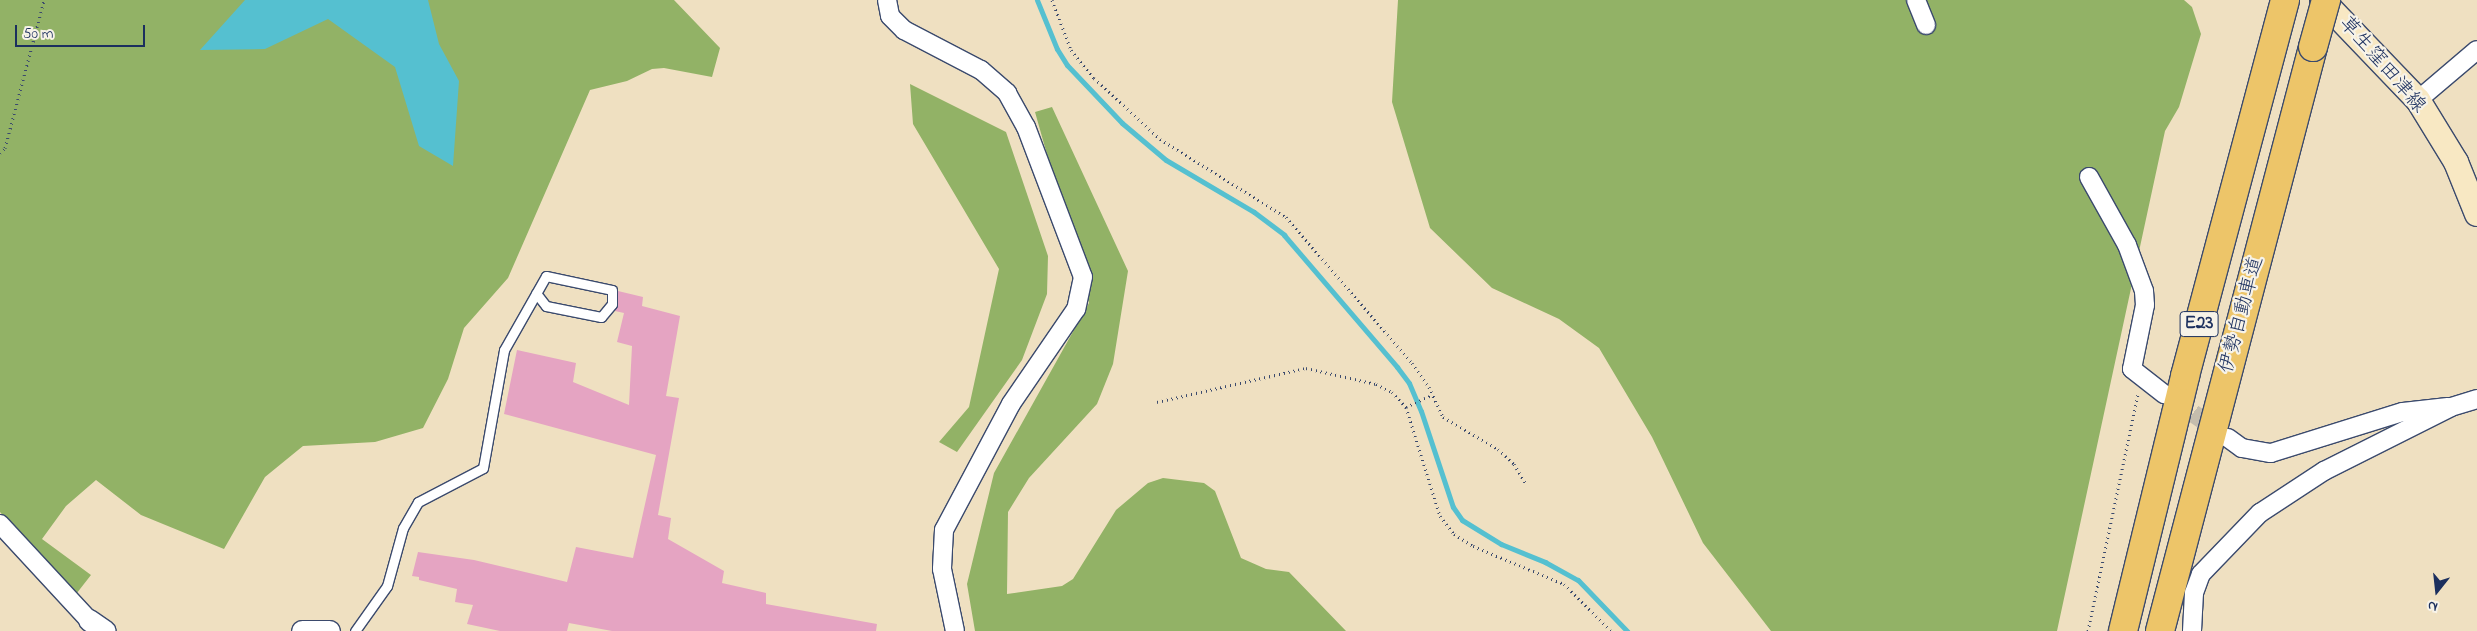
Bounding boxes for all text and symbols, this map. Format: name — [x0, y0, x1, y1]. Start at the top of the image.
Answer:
street label: 草生窪田津線 — [2334, 12, 2430, 118]
scale bar — [18, 15, 148, 47]
text: 50 m — [23, 23, 53, 45]
street label: 伊勢自動車道 — [2215, 254, 2269, 376]
road number: E23 — [2179, 308, 2219, 340]
north arrow — [2412, 566, 2462, 616]
text: N — [2425, 595, 2440, 617]

